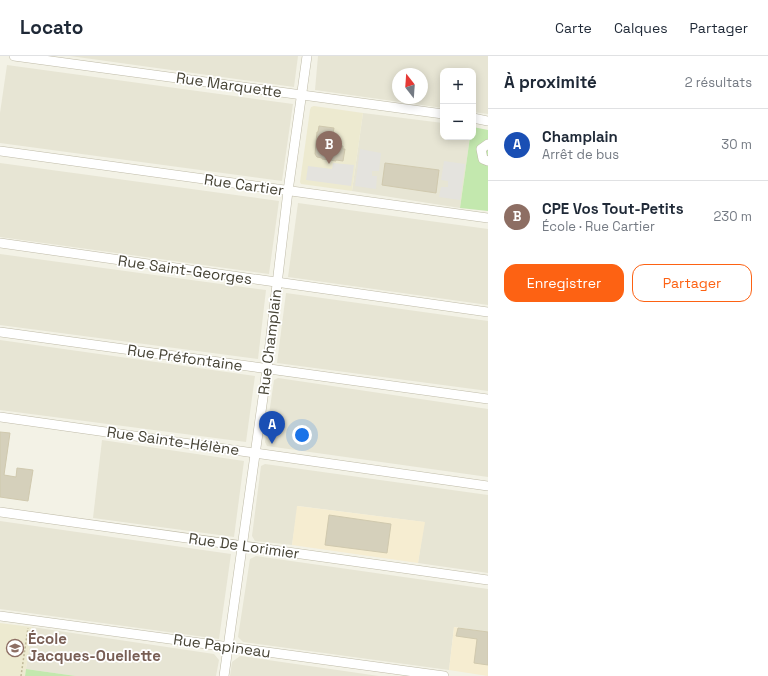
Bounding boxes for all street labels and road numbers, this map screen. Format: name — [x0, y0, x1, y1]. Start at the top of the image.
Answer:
street label: Rue Marquette — [175, 68, 283, 101]
street label: Rue Cartier — [203, 170, 286, 200]
street label: Rue Saint-Georges — [117, 251, 253, 288]
street label: Rue Champlain — [254, 288, 285, 396]
street label: Rue Préfontaine — [126, 340, 244, 375]
street label: Rue Sainte-Hélène — [106, 422, 241, 459]
street label: Rue De Lorimier — [187, 528, 301, 563]
street label: Rue Papineau — [172, 629, 272, 662]

